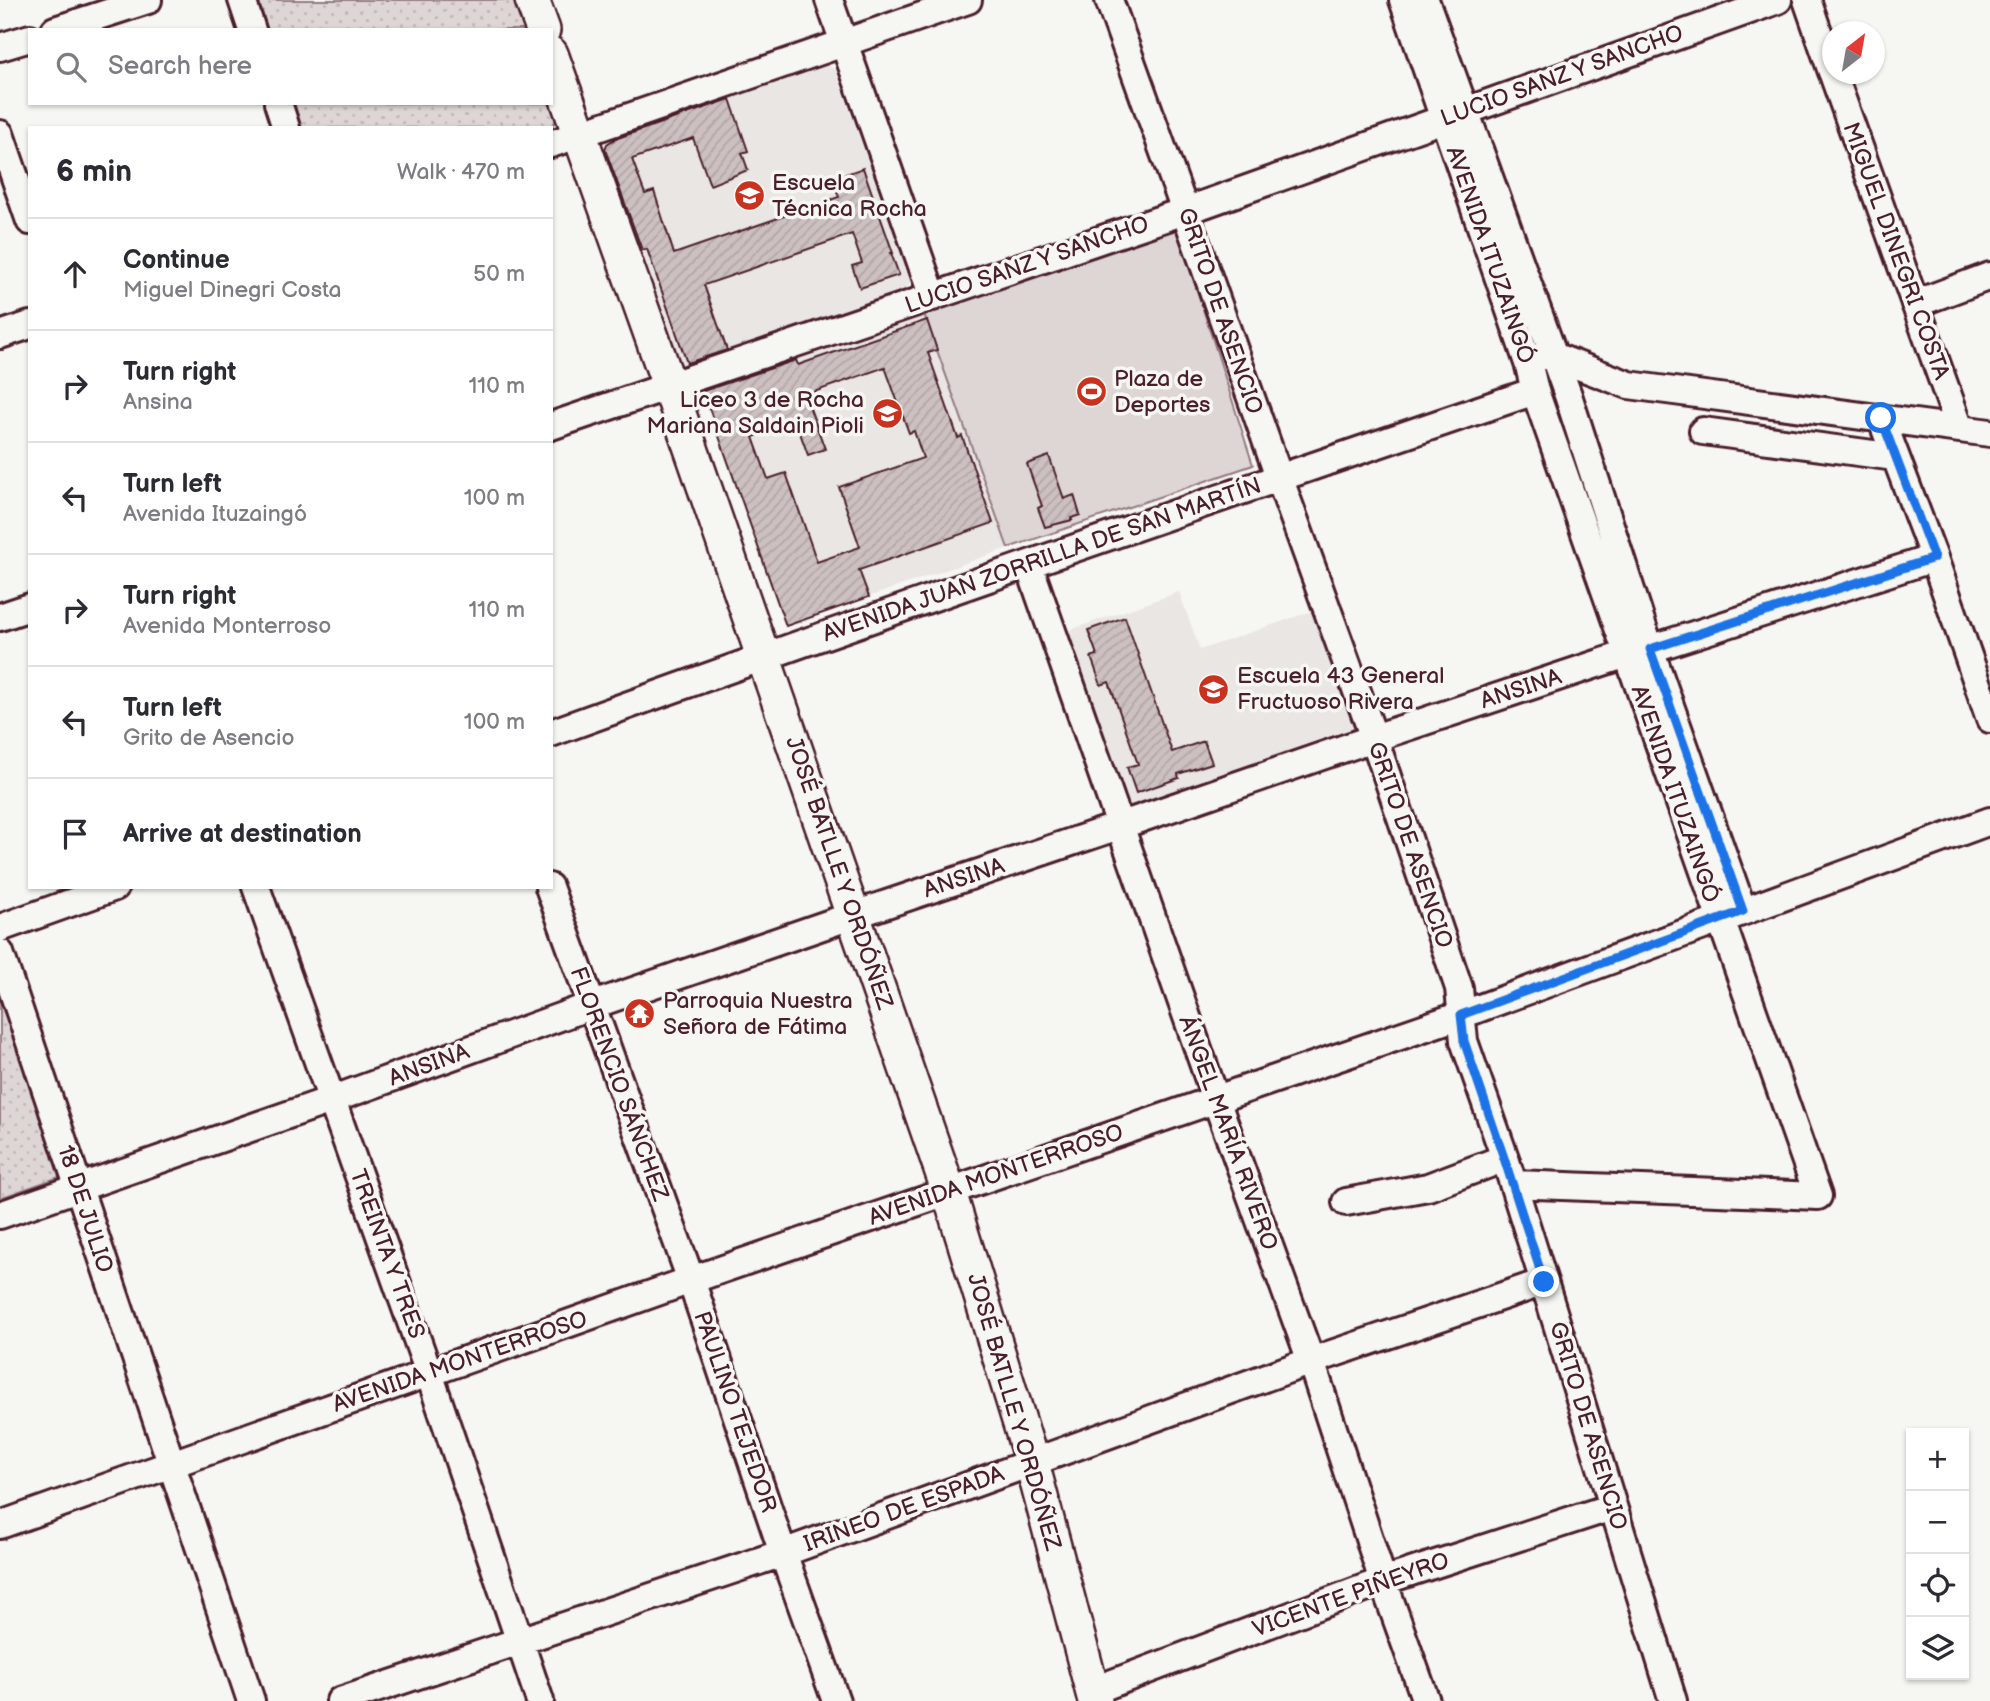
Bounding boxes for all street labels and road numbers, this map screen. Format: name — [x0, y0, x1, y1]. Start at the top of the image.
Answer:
street label: LUCIO SANZ Y SANCHO — [1437, 19, 1687, 133]
street label: MIGUEL DINEGRI COSTA — [1836, 119, 1956, 384]
street label: AVENIDA ITUZAINGÓ — [1440, 143, 1540, 367]
street label: GRITO DE ASENCIO — [1172, 204, 1268, 418]
street label: LUCIO SANZ Y SANCHO — [901, 210, 1153, 320]
street label: AVENIDA JUAN ZORRILLA DE SAN MARTÍN — [819, 472, 1265, 648]
street label: ANSINA — [1477, 662, 1566, 715]
street label: AVENIDA ITUZAINGÓ — [1625, 682, 1725, 906]
street label: JOSÉ BATLLE Y ORDÓÑEZ — [779, 733, 899, 1014]
street label: GRITO DE ASENCIO — [1362, 738, 1458, 952]
street label: ANSINA — [920, 851, 1009, 904]
street label: FLORENCIO SÁNCHEZ — [564, 963, 675, 1206]
street label: ÁNGEL MARÍA RIVERO — [1172, 1012, 1284, 1254]
street label: ANSINA — [385, 1037, 474, 1092]
street label: AVENIDA MONTERROSO — [865, 1118, 1127, 1232]
street label: 18 DE JULIO — [51, 1142, 119, 1276]
street label: TREINTA Y TRES — [343, 1165, 431, 1343]
street label: JOSÉ BATLLE Y ORDÓÑEZ — [961, 1270, 1067, 1555]
street label: AVENIDA MONTERROSO — [329, 1305, 591, 1419]
street label: PAULINO TEJEDOR — [687, 1308, 783, 1516]
street label: GRITO DE ASENCIO — [1543, 1318, 1633, 1534]
street label: IRINEO DE ESPADA — [800, 1459, 1009, 1558]
street label: VICENTE PIÑEYRO — [1249, 1546, 1453, 1644]

